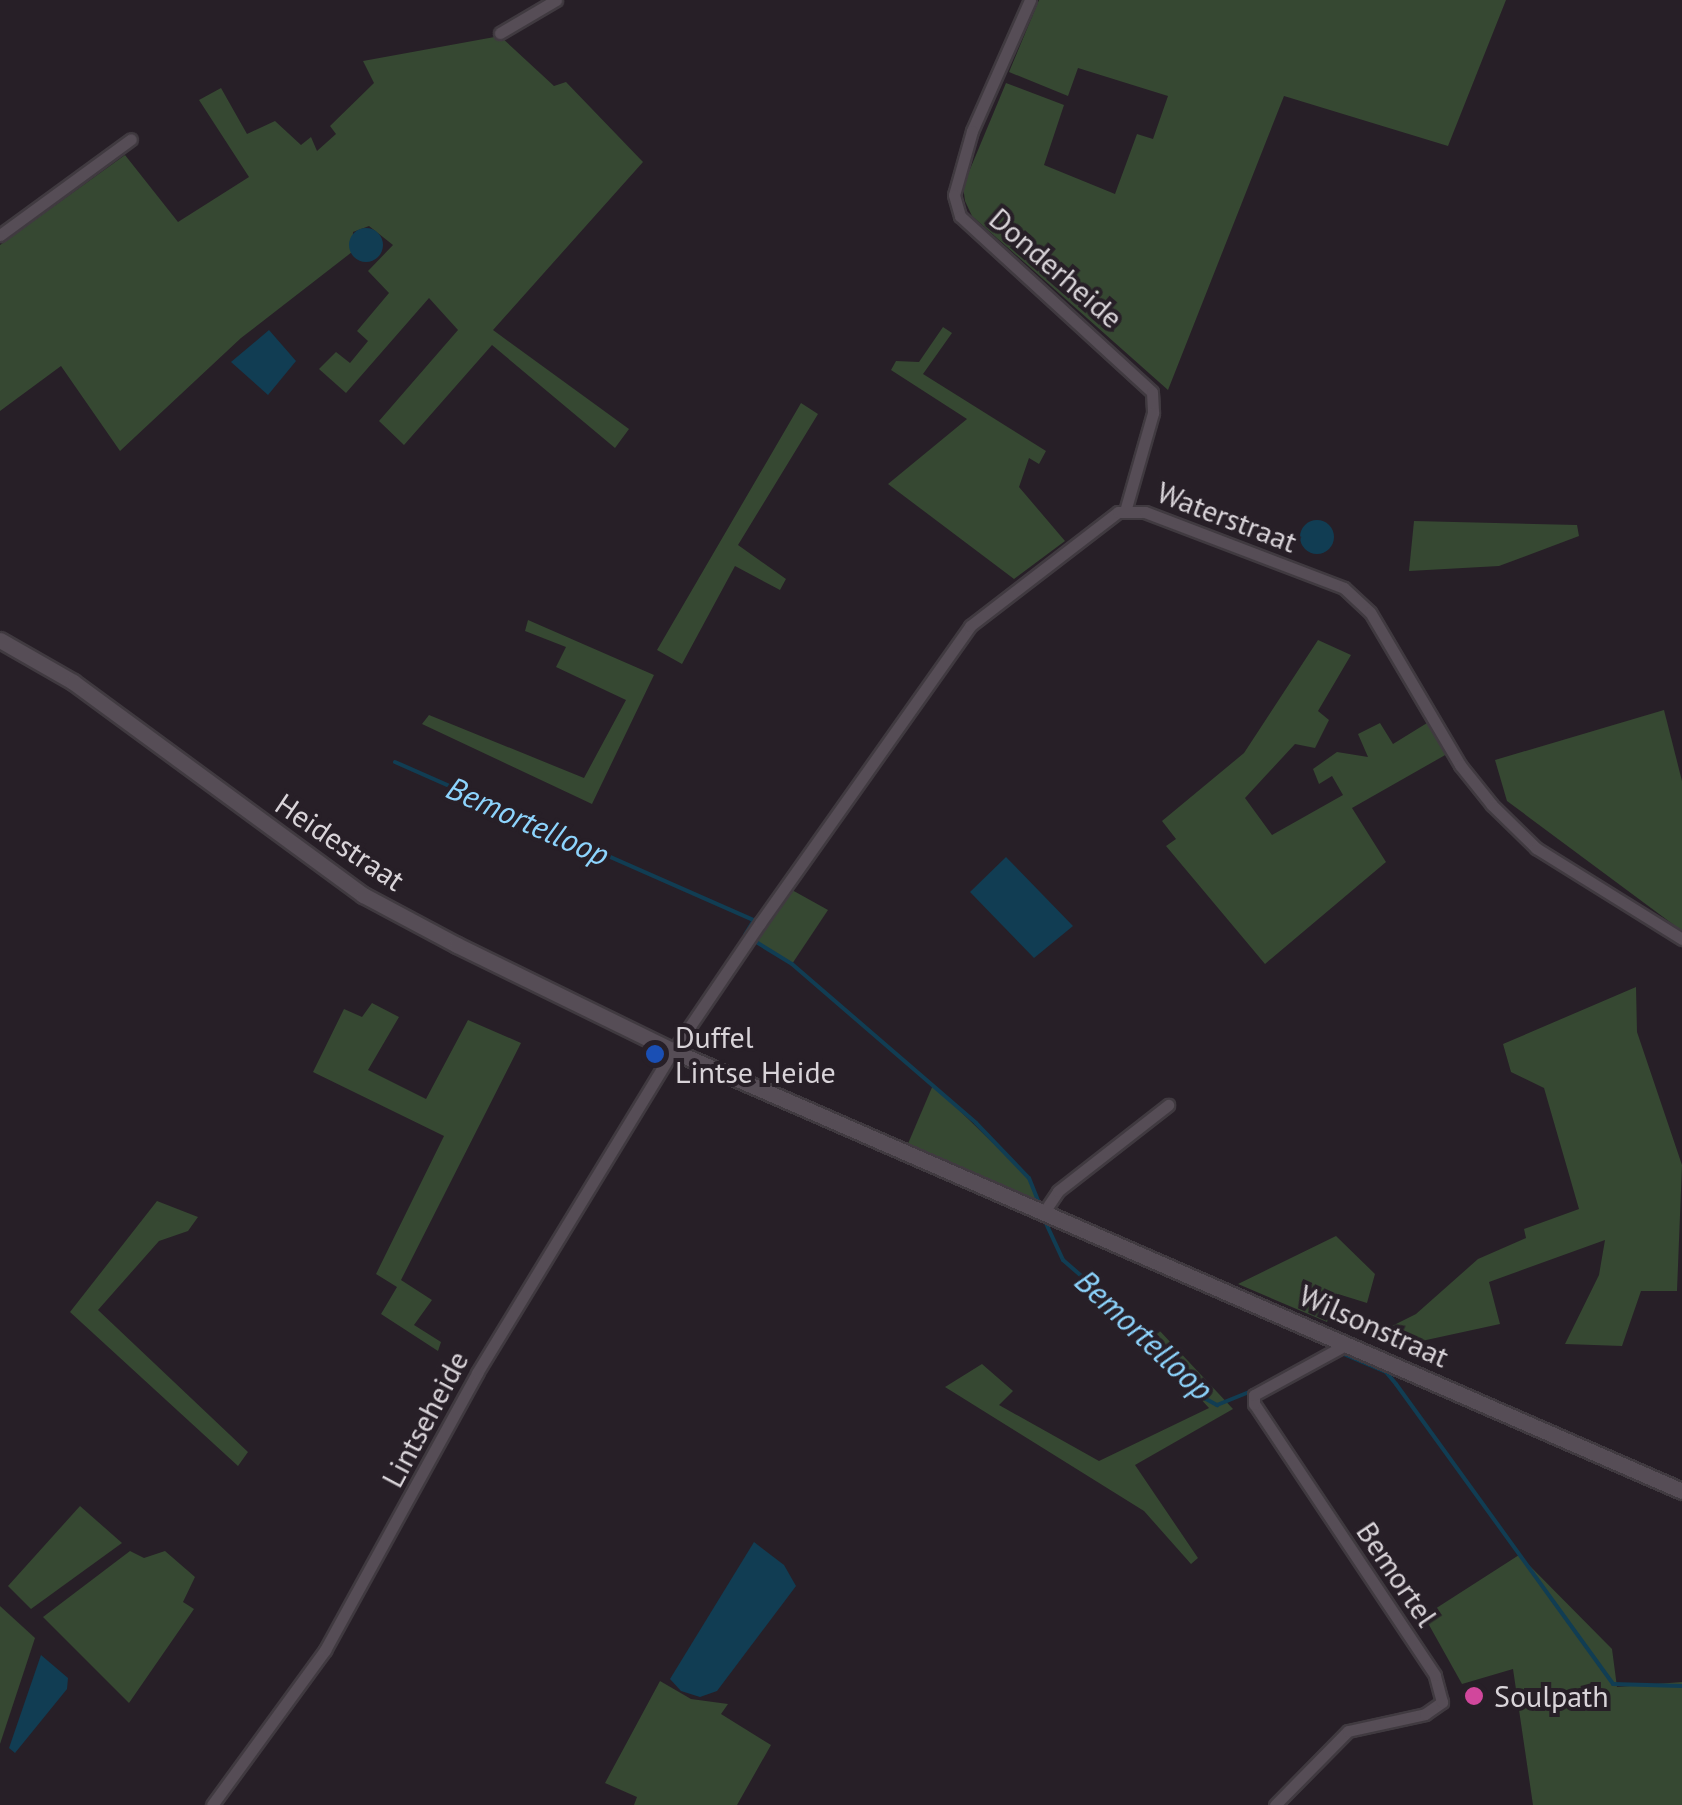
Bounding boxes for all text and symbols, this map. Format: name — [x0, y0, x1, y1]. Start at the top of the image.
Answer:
street label: Donderheide — [982, 200, 1130, 336]
street label: Waterstraat — [1152, 474, 1302, 560]
water label: Bemortelloop — [441, 768, 615, 874]
street label: Heidestraat — [269, 786, 411, 898]
place label: Duffel Lintse Heide — [675, 1019, 836, 1090]
marker: Duffel Lintse Heide — [644, 1043, 666, 1065]
water label: Bemortelloop — [1067, 1262, 1221, 1408]
street label: Wilsonstraat — [1294, 1277, 1454, 1375]
street label: Lintseheide — [374, 1345, 476, 1493]
street label: Bemortel — [1349, 1515, 1445, 1633]
place label: Soulpath — [1494, 1678, 1609, 1714]
marker: Soulpath — [1463, 1685, 1485, 1707]

